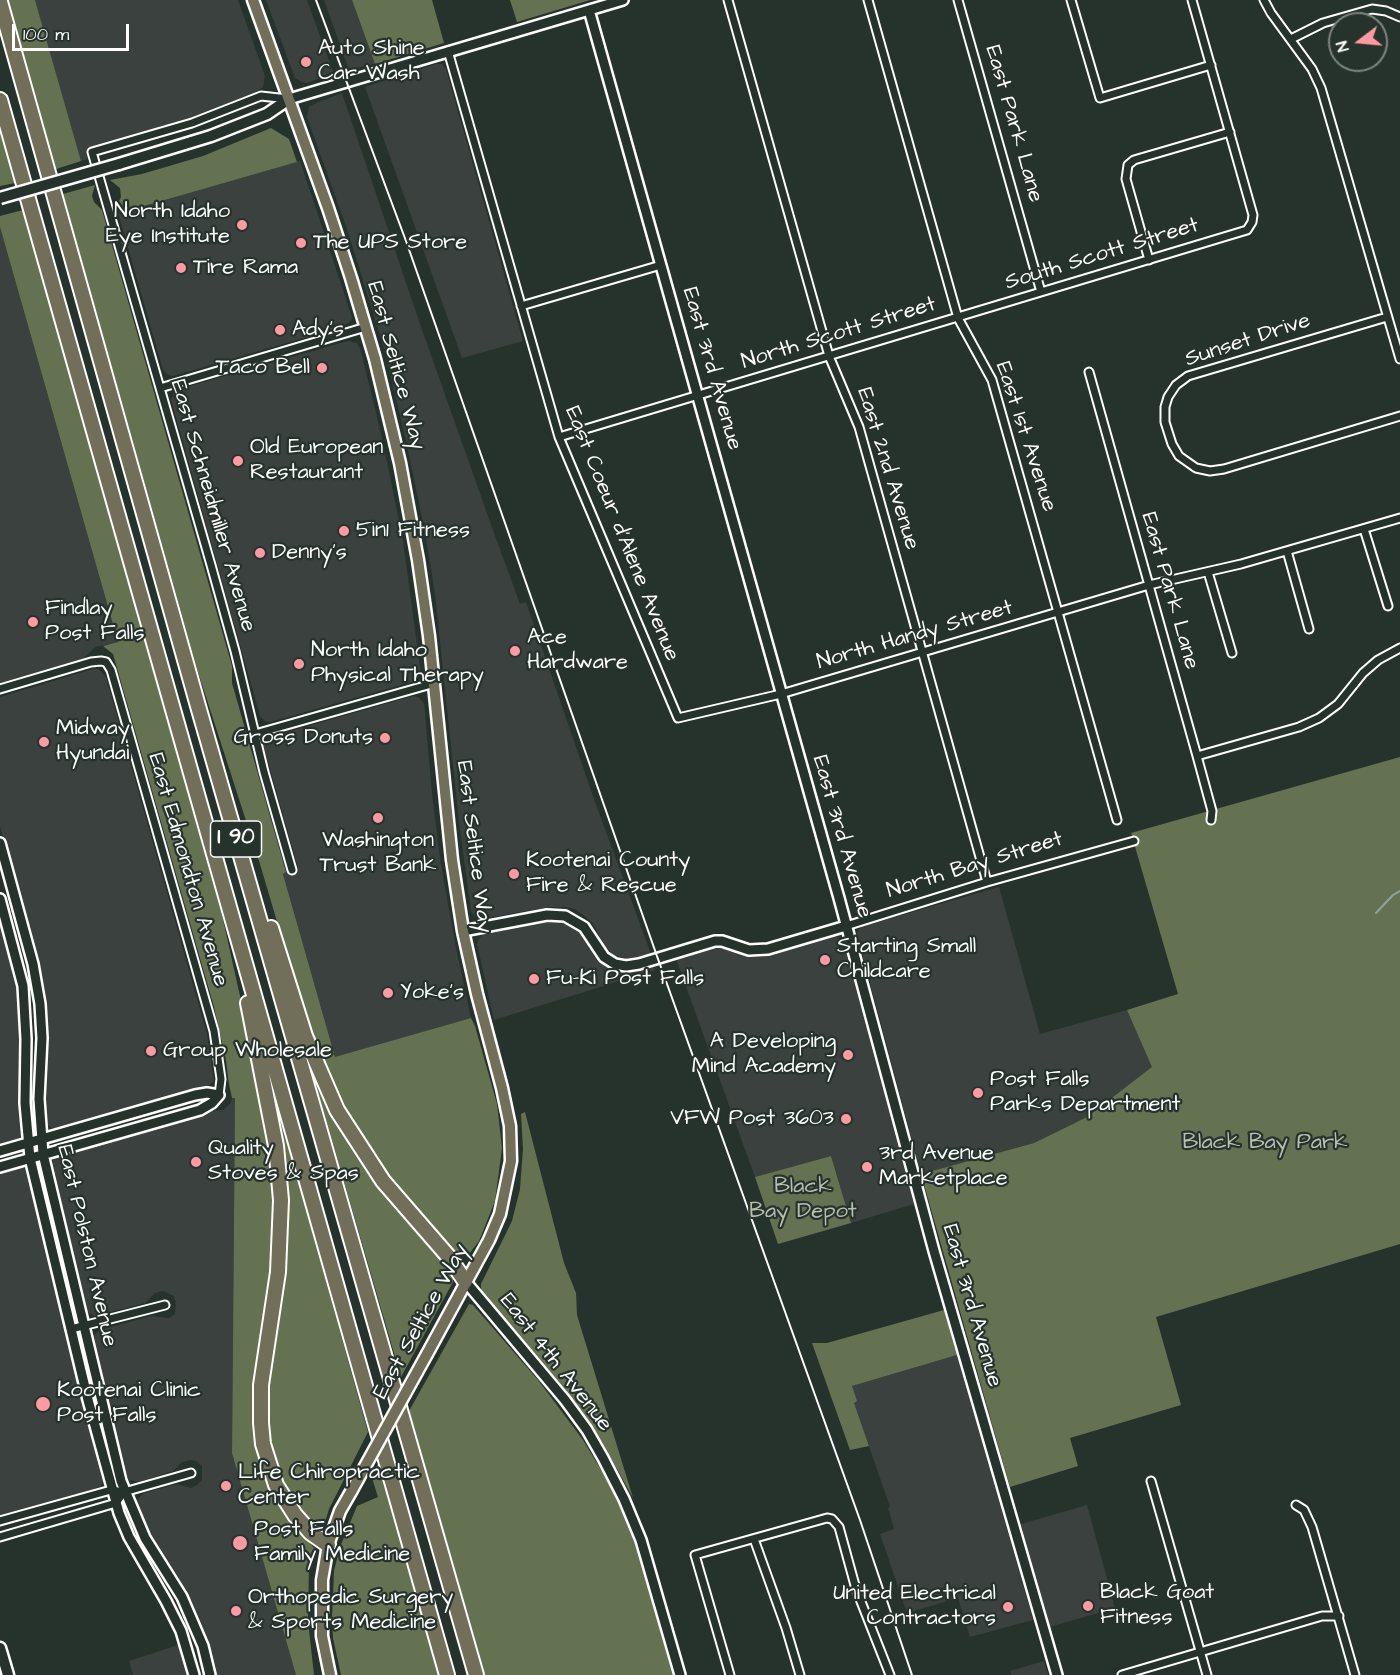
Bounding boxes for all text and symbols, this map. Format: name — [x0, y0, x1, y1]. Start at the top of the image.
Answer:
scale bar — [15, 12, 132, 50]
north arrow — [1328, 12, 1388, 72]
text: 100 m — [23, 22, 69, 47]
place label: Auto Shine Car Wash — [318, 36, 425, 88]
text: N — [1331, 39, 1355, 54]
street label: East Park Lane — [978, 43, 1048, 205]
marker: Auto Shine Car Wash — [299, 55, 313, 69]
place label: North Idaho Eye Institute — [106, 199, 230, 250]
street label: South Scott Street — [1002, 213, 1202, 297]
marker: North Idaho Eye Institute — [235, 218, 249, 232]
place label: The UPS Store — [313, 230, 467, 256]
marker: The UPS Store — [294, 236, 308, 250]
place label: Tire Rama — [193, 255, 298, 281]
marker: Tire Rama — [174, 261, 188, 275]
street label: East Seltice Way — [360, 279, 430, 453]
street label: East 3rd Avenue — [675, 285, 747, 453]
street label: North Scott Street — [739, 292, 939, 376]
street label: Sunset Drive — [1182, 308, 1314, 374]
place label: Ady's — [292, 317, 344, 343]
marker: Ady's — [273, 323, 287, 337]
place label: Taco Bell — [216, 355, 310, 381]
street label: East 1st Avenue — [988, 359, 1062, 515]
marker: Taco Bell — [315, 361, 329, 375]
street label: East Schneidmiller Avenue — [163, 377, 261, 635]
street label: East 2nd Avenue — [850, 385, 924, 553]
street label: East Coeur d'Alene Avenue — [558, 403, 684, 665]
place label: Old European Restaurant — [250, 435, 383, 487]
marker: Old European Restaurant — [231, 454, 245, 468]
street label: East Park Lane — [1134, 510, 1204, 672]
place label: 5in1 Fitness — [356, 518, 470, 544]
marker: 5in1 Fitness — [337, 524, 351, 538]
place label: Denny's — [272, 540, 347, 566]
marker: Denny's — [253, 546, 267, 560]
street label: North Handy Street — [814, 595, 1016, 677]
place label: Findlay Post Falls — [45, 596, 145, 648]
marker: Findlay Post Falls — [26, 615, 40, 629]
place label: Ace Hardware — [527, 625, 628, 676]
place label: North Idaho Physical Therapy — [311, 638, 484, 690]
marker: Ace Hardware — [508, 644, 522, 658]
marker: North Idaho Physical Therapy — [292, 657, 306, 671]
place label: Midway Hyundai — [56, 716, 130, 768]
place label: Gross Donuts — [234, 725, 373, 751]
marker: Gross Donuts — [378, 731, 392, 745]
marker: Midway Hyundai — [37, 735, 51, 749]
street label: East Edmondton Avenue — [141, 750, 233, 990]
street label: East 3rd Avenue — [805, 753, 877, 921]
street label: East Seltice Way — [449, 759, 497, 935]
marker: Washington Trust Bank — [371, 811, 385, 825]
road number: I 90 — [210, 821, 262, 857]
street label: North Bay Street — [884, 827, 1066, 905]
place label: Washington Trust Bank — [319, 828, 437, 879]
place label: Kootenai County Fire & Rescue — [526, 848, 690, 900]
marker: Kootenai County Fire & Rescue — [507, 867, 521, 881]
place label: Starting Small Childcare — [837, 934, 976, 986]
marker: Starting Small Childcare — [818, 953, 832, 967]
place label: Fu-Ki Post Falls — [546, 966, 704, 992]
marker: Fu-Ki Post Falls — [527, 972, 541, 986]
place label: Yoke's — [400, 980, 464, 1006]
marker: Yoke's — [381, 986, 395, 1000]
place label: A Developing Mind Academy — [692, 1029, 836, 1080]
place label: Group Wholesale — [163, 1038, 332, 1064]
marker: Group Wholesale — [144, 1044, 158, 1058]
marker: A Developing Mind Academy — [841, 1048, 855, 1062]
place label: Post Falls Parks Department — [990, 1067, 1180, 1118]
marker: Post Falls Parks Department — [971, 1086, 985, 1100]
place label: VFW Post 3603 — [670, 1106, 834, 1132]
marker: VFW Post 3603 — [839, 1112, 853, 1126]
park label: Black Bay Park — [1182, 1130, 1348, 1156]
place label: Quality Stoves & Spas — [208, 1136, 359, 1188]
place label: 3rd Avenue Marketplace — [879, 1141, 1008, 1192]
street label: East Polston Avenue — [50, 1142, 122, 1350]
marker: Quality Stoves & Spas — [189, 1155, 203, 1169]
marker: 3rd Avenue Marketplace — [860, 1160, 874, 1174]
park label: Black Bay Depot — [749, 1174, 857, 1226]
street label: East 3rd Avenue — [935, 1222, 1007, 1390]
street label: East Seltice Way — [368, 1240, 476, 1404]
street label: East 4th Avenue — [493, 1289, 617, 1437]
place label: Kootenai Clinic Post Falls — [57, 1378, 201, 1430]
marker: Kootenai Clinic Post Falls — [34, 1395, 52, 1413]
place label: Life Chiropractic Center — [238, 1460, 420, 1512]
marker: Life Chiropractic Center — [219, 1479, 233, 1493]
place label: Post Falls Family Medicine — [254, 1517, 410, 1568]
marker: Post Falls Family Medicine — [231, 1534, 249, 1552]
place label: Black Goat Fitness — [1100, 1580, 1214, 1632]
place label: United Electrical Contractors — [833, 1581, 996, 1633]
place label: Orthopedic Surgery & Sports Medicine — [248, 1585, 453, 1636]
marker: Black Goat Fitness — [1081, 1599, 1095, 1613]
marker: United Electrical Contractors — [1001, 1600, 1015, 1614]
marker: Orthopedic Surgery & Sports Medicine — [229, 1604, 243, 1618]

